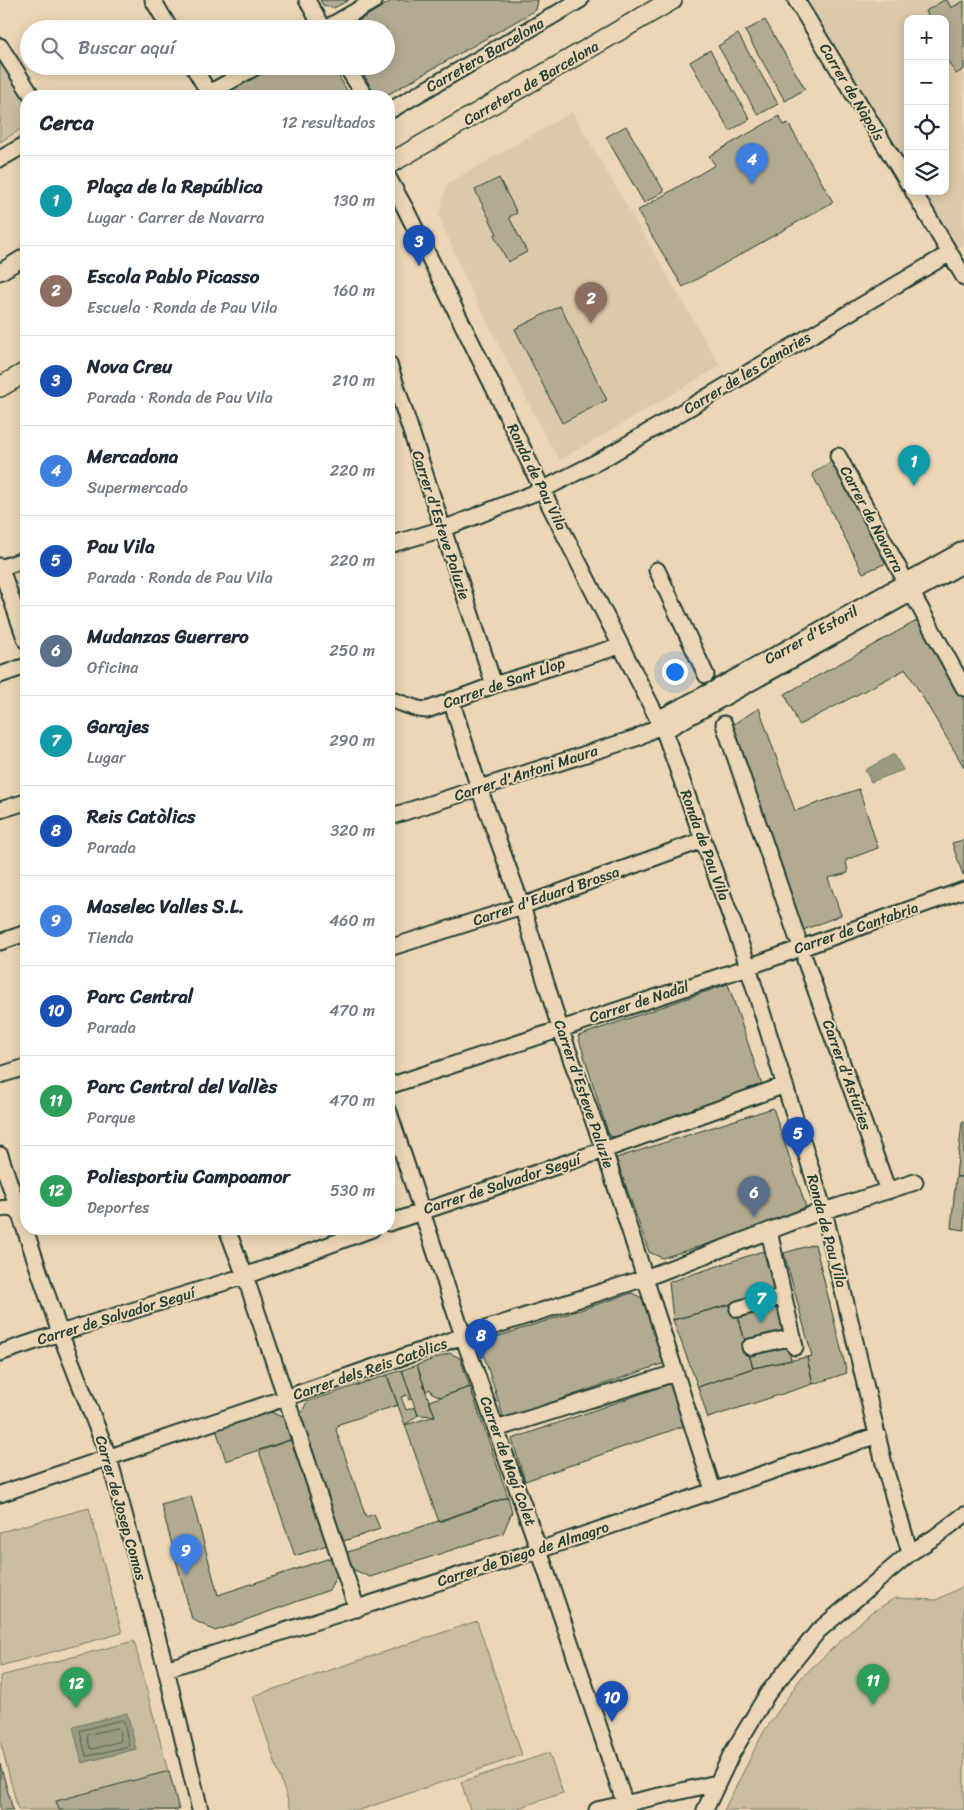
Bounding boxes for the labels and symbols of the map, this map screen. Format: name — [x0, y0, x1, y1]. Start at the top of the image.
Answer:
street label: Carretera Barcelona — [421, 10, 550, 100]
street label: Carretera de Barcelona — [458, 33, 604, 133]
street label: Carrer de Nàpols — [812, 38, 892, 146]
pin: 4 — [736, 143, 768, 184]
pin: 3 — [403, 225, 435, 266]
pin: 2 — [575, 282, 607, 323]
street label: Carrer de les Canàries — [678, 324, 816, 421]
street label: Ronda de Pau Vila — [500, 419, 574, 536]
pin: 1 — [898, 445, 930, 486]
street label: Carrer d'Esteve Paluzie — [405, 447, 477, 603]
street label: Carrer de Navarra — [833, 461, 911, 578]
street label: Carrer d'Estoril — [759, 598, 863, 672]
street label: Carrer de Sant Llop — [439, 650, 569, 716]
your location — [662, 659, 688, 685]
street label: Carrer d'Antoni Maura — [451, 737, 602, 808]
street label: Ronda de Pau Vila — [673, 786, 737, 905]
street label: Carrer d'Eduard Brossa — [469, 859, 623, 933]
street label: Carrer de Cantabria — [790, 894, 922, 962]
street label: Carrer de Nadal — [586, 973, 693, 1030]
street label: Carrer d'Esteve Paluzie — [546, 1016, 622, 1172]
street label: Carrer d'Astúries — [815, 1016, 879, 1134]
pin: 5 — [782, 1117, 814, 1158]
street label: Carrer de Salvador Seguí — [420, 1146, 586, 1222]
street label: Ronda de Pau Vila — [799, 1171, 855, 1291]
pin: 6 — [738, 1176, 770, 1217]
street label: Carrer de Salvador Seguí — [34, 1279, 200, 1352]
pin: 7 — [745, 1282, 777, 1323]
pin: 8 — [465, 1319, 497, 1360]
street label: Carrer dels Reis Catòlics — [289, 1330, 451, 1408]
street label: Carrer de Magí Colet — [472, 1392, 544, 1530]
street label: Carrer de Josep Comas — [88, 1432, 154, 1584]
street label: Carrer de Diego de Almagro — [434, 1514, 613, 1594]
pin: 9 — [170, 1534, 202, 1575]
pin: 11 — [857, 1664, 889, 1705]
pin: 12 — [60, 1667, 92, 1708]
pin: 10 — [596, 1681, 628, 1722]

